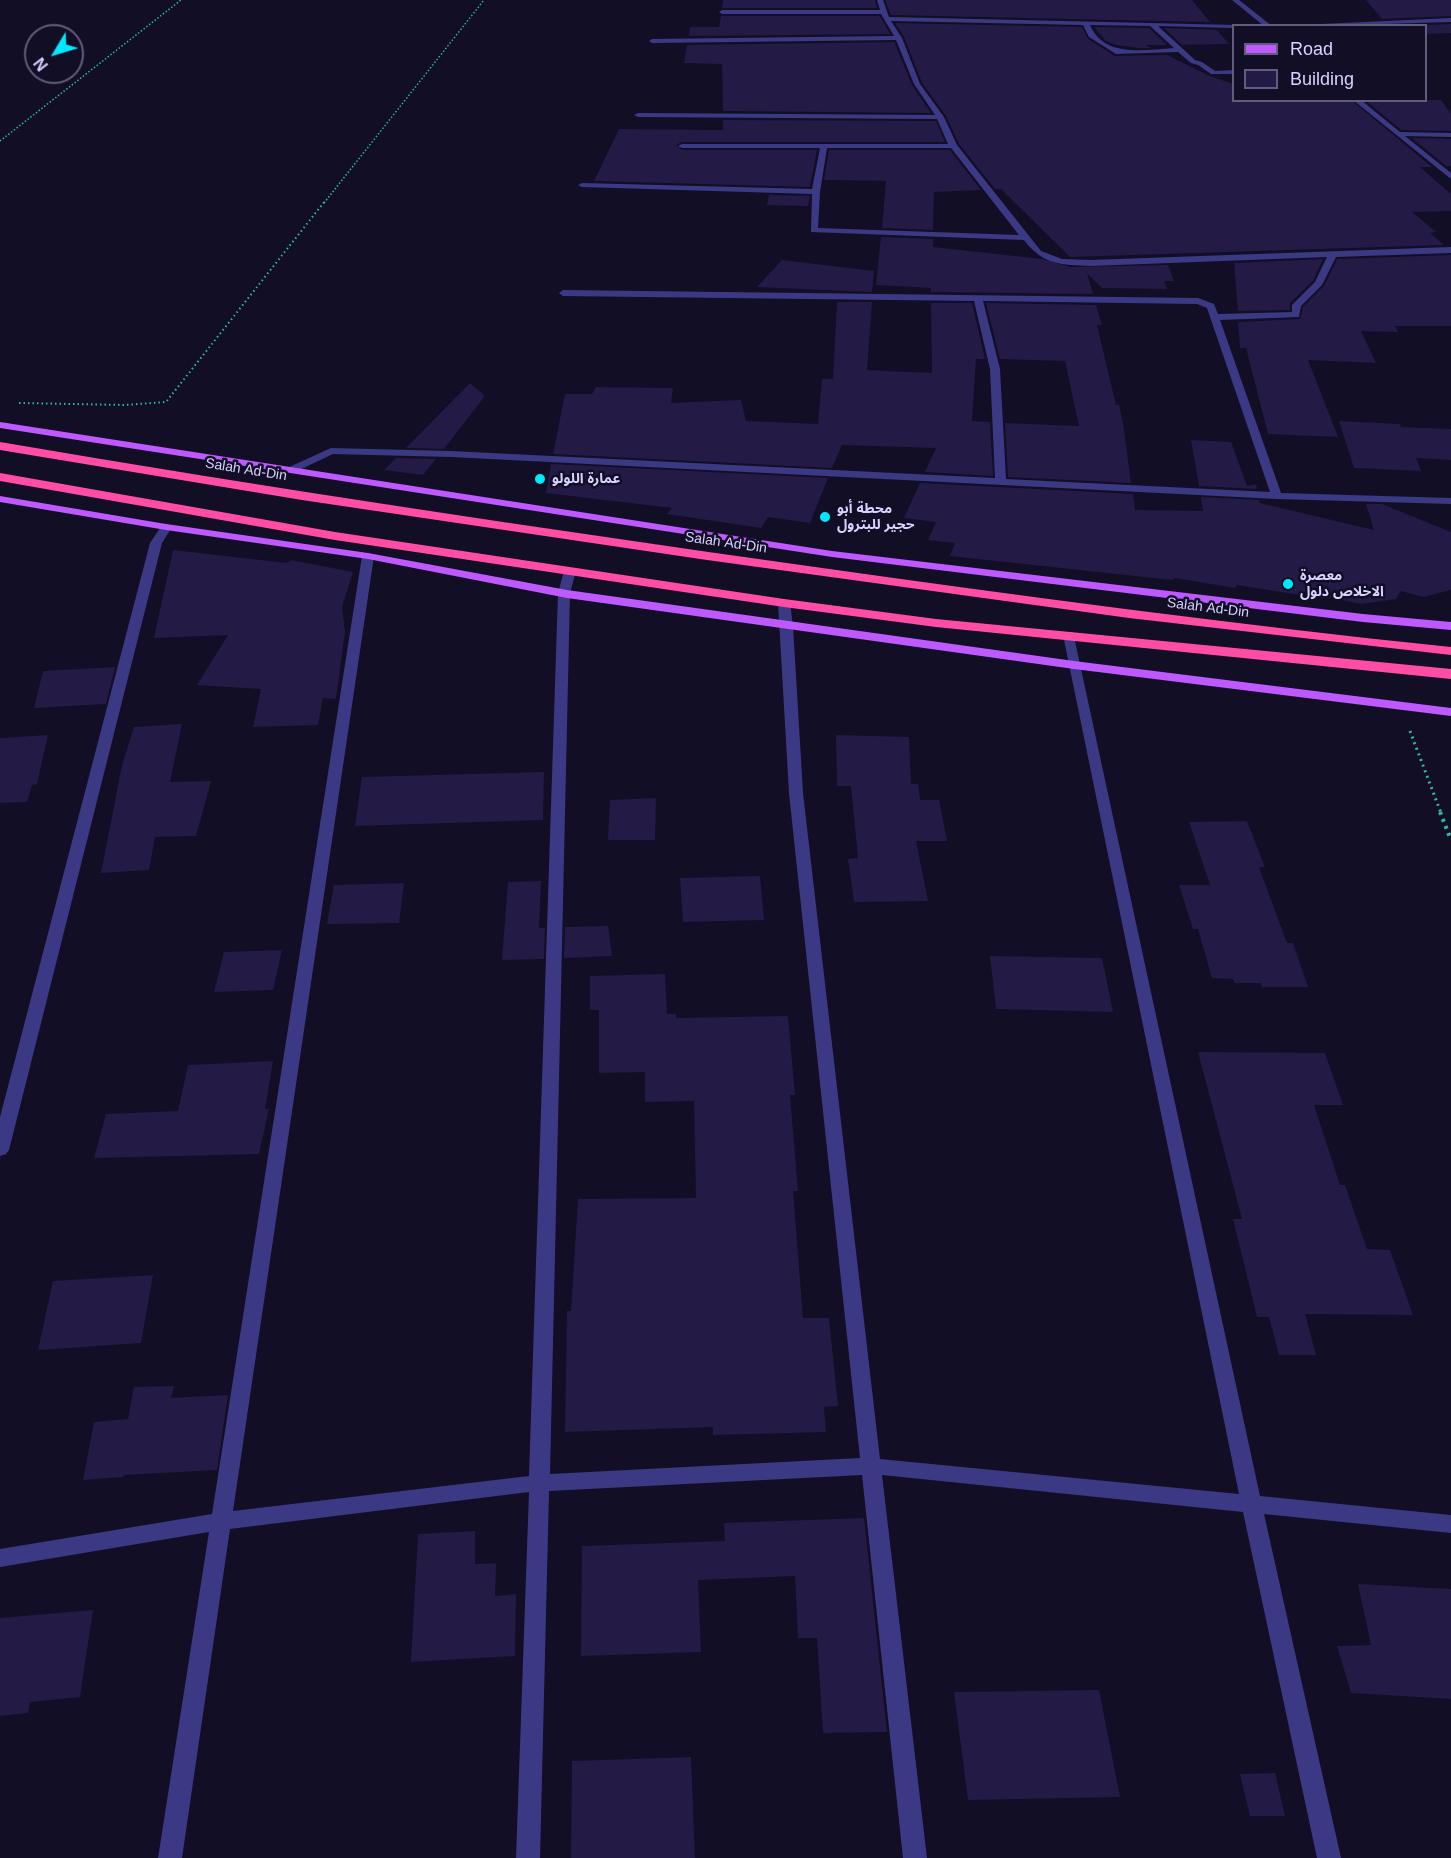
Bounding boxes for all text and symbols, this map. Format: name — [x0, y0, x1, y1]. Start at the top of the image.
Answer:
north arrow — [24, 24, 84, 84]
legend — [1232, 24, 1427, 102]
text: Road — [1290, 39, 1333, 59]
text: N — [31, 54, 51, 74]
text: Building — [1290, 69, 1354, 89]
street label: Salah Ad-Din — [204, 455, 288, 485]
place label: عمارة اللولو — [552, 471, 620, 487]
marker: عمارة اللولو — [533, 472, 547, 486]
place label: محطة أبو حجير للبترول — [837, 501, 915, 534]
marker: محطة أبو حجير للبترول — [818, 510, 832, 524]
street label: Salah Ad-Din — [684, 529, 768, 557]
place label: معصرة الاخلاص دلول — [1300, 568, 1384, 600]
marker: معصرة الاخلاص دلول — [1281, 577, 1295, 591]
street label: Salah Ad-Din — [1166, 595, 1250, 621]

